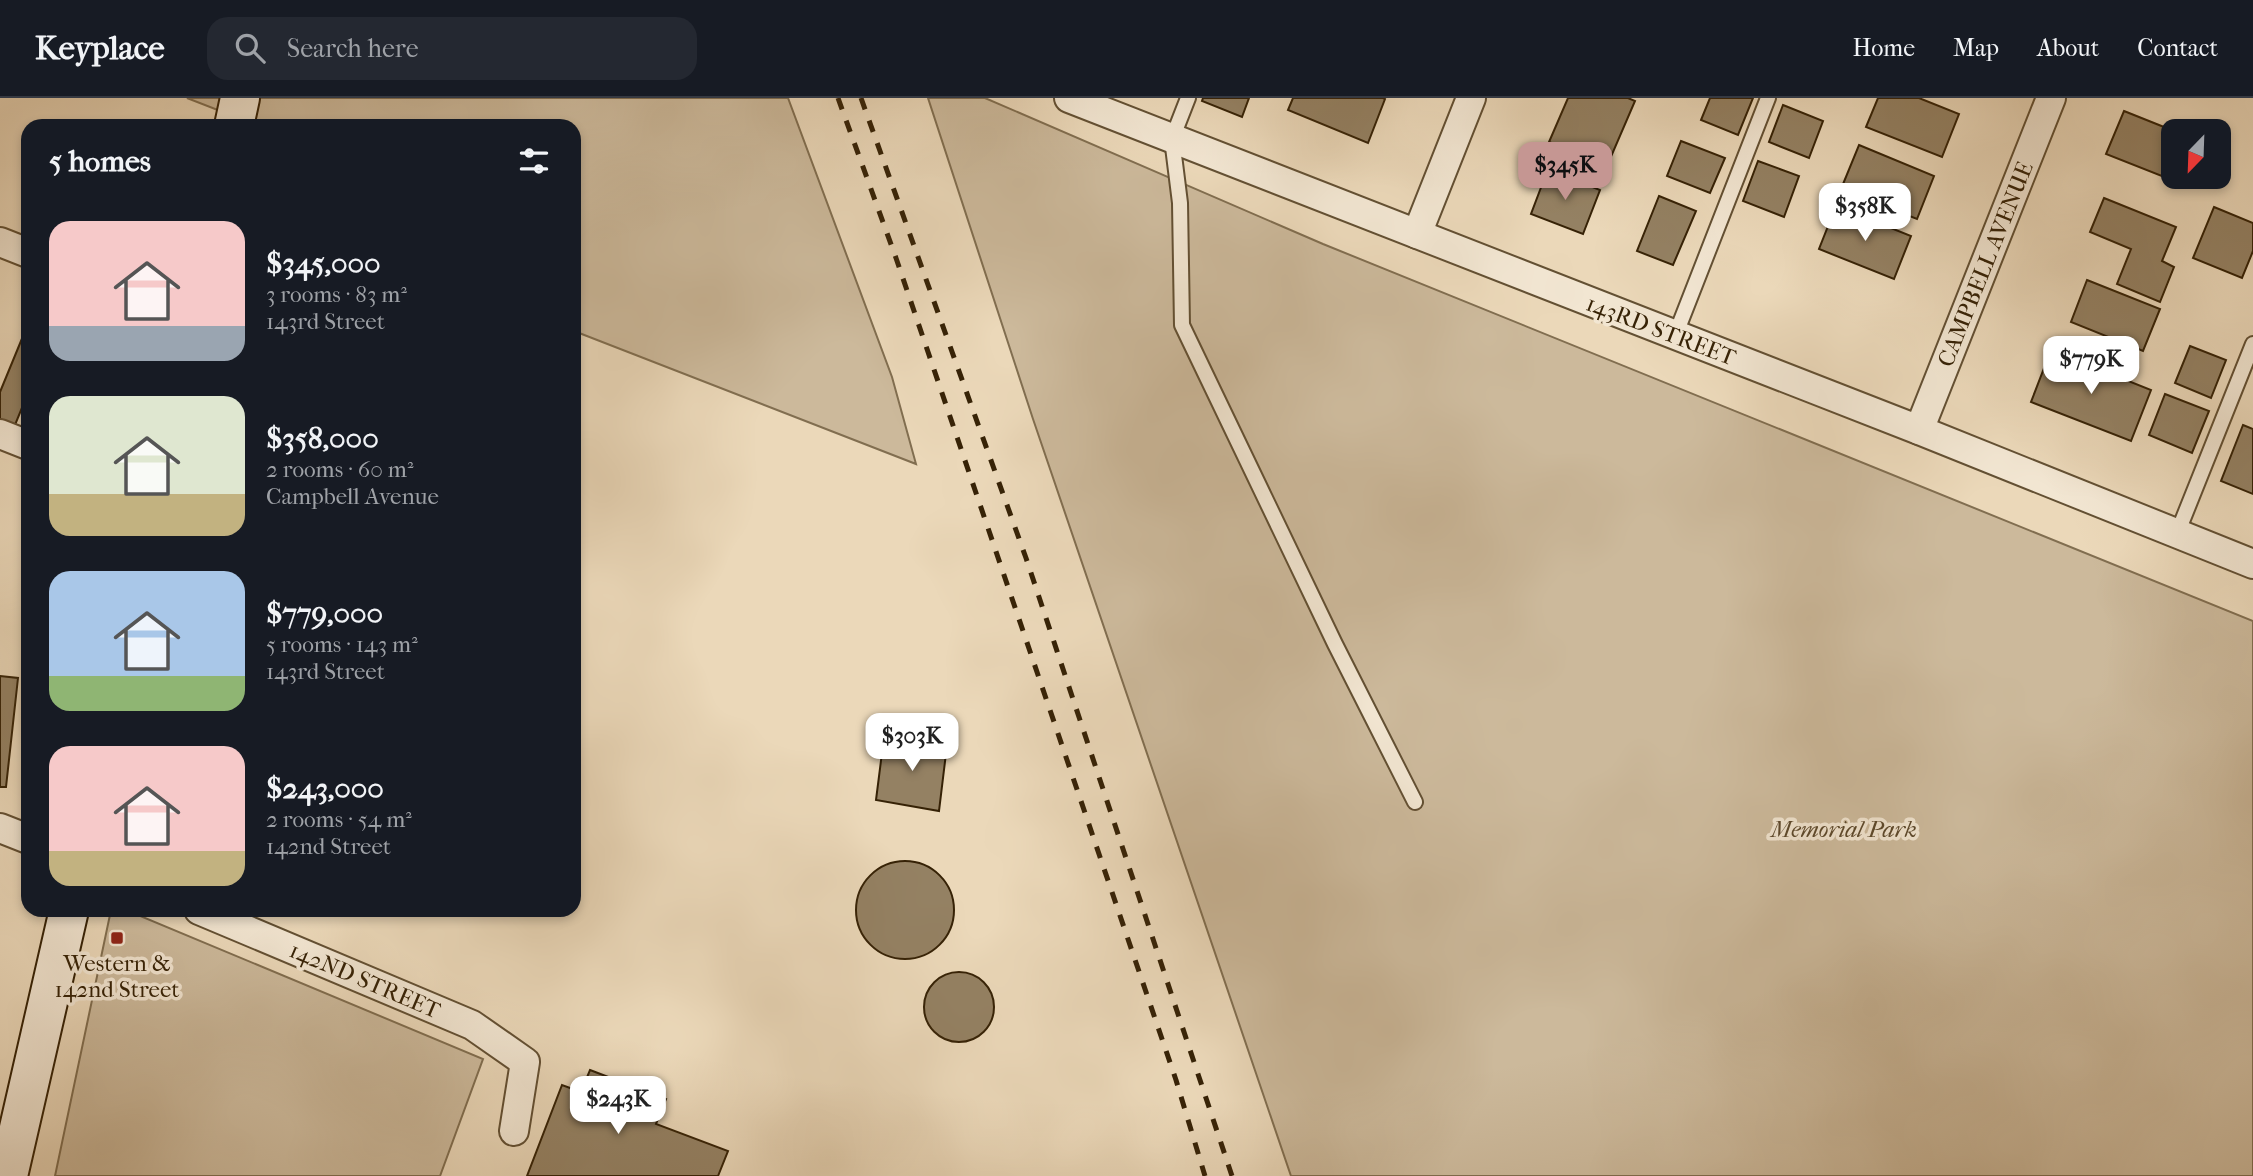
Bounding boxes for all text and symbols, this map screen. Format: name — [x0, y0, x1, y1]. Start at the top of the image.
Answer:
search box — [207, 17, 697, 80]
text: Keyplace — [35, 29, 165, 68]
icon: search — [231, 29, 269, 67]
text: Search here — [287, 33, 419, 64]
text: Home — [1853, 34, 1915, 62]
text: Map — [1953, 34, 1999, 62]
text: About — [2037, 34, 2099, 62]
text: Contact — [2137, 34, 2218, 62]
north arrow — [2161, 119, 2231, 189]
map controls — [2161, 119, 2231, 189]
icon: filters — [515, 142, 553, 180]
pin: $345K — [1516, 142, 1614, 202]
text: 5 homes — [49, 144, 151, 179]
text: $345K — [1534, 151, 1596, 178]
street label: CAMPBELL AVENUE — [1932, 158, 2039, 371]
pin: $358K — [1816, 184, 1914, 243]
text: $358K — [1835, 192, 1895, 219]
text: $345,000 — [266, 246, 381, 281]
icon: home — [105, 249, 189, 333]
text: 3 rooms · 83 m² — [266, 281, 407, 308]
street label: 143RD STREET — [1582, 290, 1740, 372]
text: 143rd Street — [266, 308, 385, 335]
pin: $779K — [2042, 336, 2140, 396]
text: $779K — [2059, 345, 2123, 372]
text: $358,000 — [266, 421, 379, 456]
icon: home — [105, 424, 189, 508]
text: 2 rooms · 60 m² — [266, 456, 413, 483]
text: Campbell Avenue — [266, 483, 439, 510]
text: $779,000 — [266, 596, 383, 631]
icon: home — [105, 599, 189, 683]
text: 5 rooms · 143 m² — [266, 631, 418, 658]
text: 143rd Street — [266, 658, 385, 685]
pin: $303K — [863, 714, 961, 773]
text: $303K — [882, 722, 942, 749]
text: $243,000 — [266, 771, 384, 806]
icon: home — [105, 774, 189, 858]
text: 2 rooms · 54 m² — [266, 806, 412, 833]
park label: Memorial Park — [1769, 816, 1917, 843]
text: 142nd Street — [266, 833, 391, 860]
marker: Western & 142nd Street — [109, 930, 125, 946]
street label: 142ND STREET — [285, 937, 445, 1025]
place label: Western & 142nd Street — [54, 950, 180, 1003]
pin: $243K — [569, 1076, 667, 1136]
text: $243K — [586, 1085, 650, 1112]

